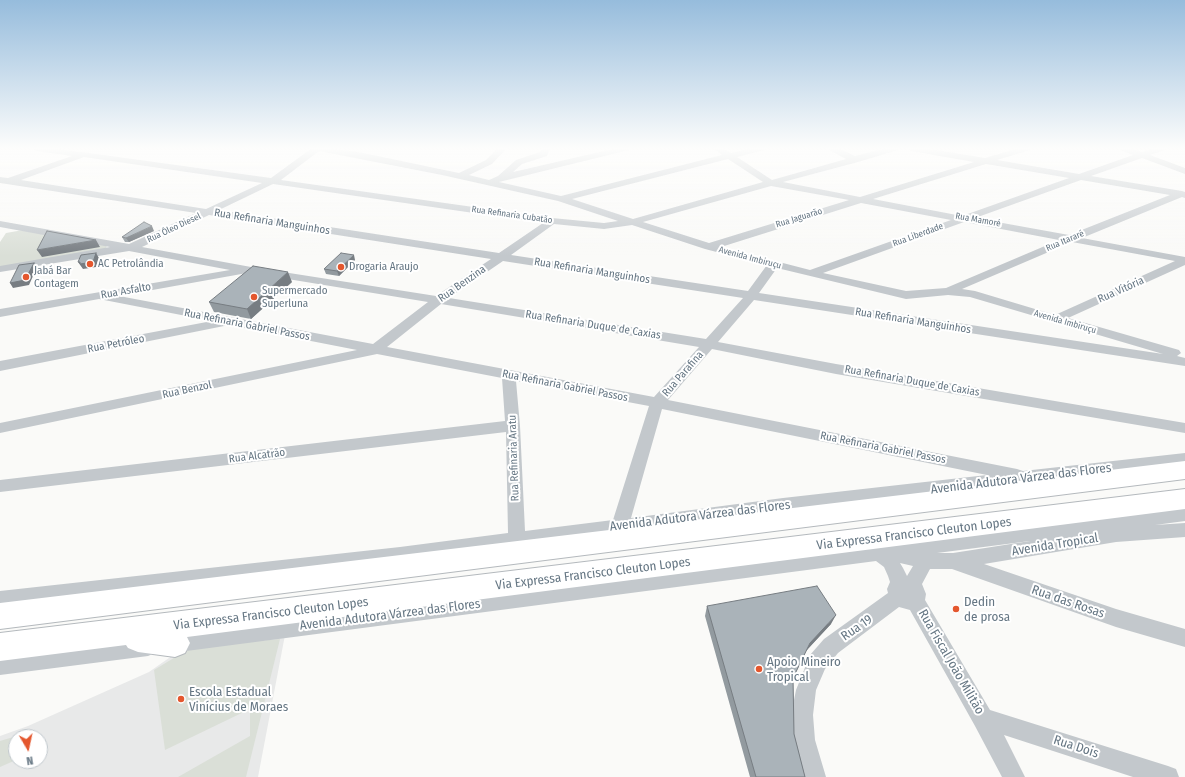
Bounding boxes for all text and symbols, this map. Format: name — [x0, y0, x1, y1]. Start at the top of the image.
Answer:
street label: Rua Refinaria Cubatão — [471, 204, 553, 226]
street label: Rua Refinaria Manguinhos — [213, 206, 331, 238]
street label: Rua Jaguarão — [774, 206, 824, 230]
street label: Rua Óleo Diesel — [145, 211, 203, 245]
street label: Rua Mamoré — [954, 211, 1002, 229]
street label: Rua Liberdade — [891, 221, 945, 249]
street label: Rua Itararé — [1044, 228, 1086, 254]
street label: Avenida Imbiruçu — [718, 244, 782, 272]
street label: Rua Refinaria Manguinhos — [533, 255, 651, 287]
place label: AC Petrolândia — [98, 257, 164, 271]
marker: AC Petrolândia — [85, 259, 95, 269]
place label: Drogaria Araujo — [349, 260, 419, 274]
marker: Drogaria Araujo — [336, 262, 346, 272]
street label: Rua Benzina — [436, 263, 488, 305]
place label: Jabá Bar Contagem — [34, 264, 79, 290]
marker: Jabá Bar Contagem — [21, 272, 31, 282]
street label: Rua Vitória — [1096, 274, 1146, 306]
street label: Rua Asfalto — [100, 280, 152, 302]
place label: Supermercado Superluna — [262, 284, 327, 310]
marker: Supermercado Superluna — [249, 292, 259, 302]
street label: Rua Refinaria Manguinhos — [854, 305, 972, 337]
street label: Rua Refinaria Gabriel Passos — [183, 306, 311, 344]
street label: Rua Refinaria Duque de Caxias — [524, 308, 662, 342]
street label: Avenida Imbiruçu — [1033, 308, 1097, 336]
street label: Rua Petróleo — [86, 332, 146, 356]
street label: Rua Parafina — [660, 348, 706, 400]
street label: Rua Refinaria Duque de Caxias — [844, 363, 980, 399]
street label: Rua Refinaria Gabriel Passos — [501, 367, 629, 405]
street label: Rua Benzol — [161, 378, 213, 402]
street label: Rua Refinaria Aratu — [506, 415, 522, 501]
street label: Rua Refinaria Gabriel Passos — [819, 429, 947, 467]
street label: Rua Alcatrão — [228, 446, 286, 466]
street label: Avenida Adutora Várzea das Flores — [930, 460, 1112, 498]
street label: Avenida Adutora Várzea das Flores — [609, 497, 791, 535]
street label: Via Expressa Francisco Cleuton Lopes — [816, 514, 1012, 554]
street label: Avenida Tropical — [1011, 530, 1099, 560]
street label: Via Expressa Francisco Cleuton Lopes — [495, 554, 691, 594]
street label: Rua das Rosas — [1029, 582, 1107, 622]
street label: Via Expressa Francisco Cleuton Lopes — [173, 594, 369, 634]
place label: Dedin de prosa — [964, 594, 1010, 625]
street label: Avenida Adutora Várzea das Flores — [299, 596, 481, 634]
marker: Dedin de prosa — [951, 604, 961, 614]
street label: Rua Fiscal João Militão — [915, 607, 987, 717]
street label: Rua 19 — [838, 612, 876, 644]
place label: Apoio Mineiro Tropical — [767, 654, 841, 685]
marker: Apoio Mineiro Tropical — [754, 664, 764, 674]
place label: Escola Estadual Vinícius de Moraes — [189, 684, 288, 715]
marker: Escola Estadual Vinícius de Moraes — [176, 694, 186, 704]
north arrow — [8, 729, 48, 769]
street label: Rua Dois — [1051, 732, 1101, 762]
text: N — [26, 753, 34, 767]

